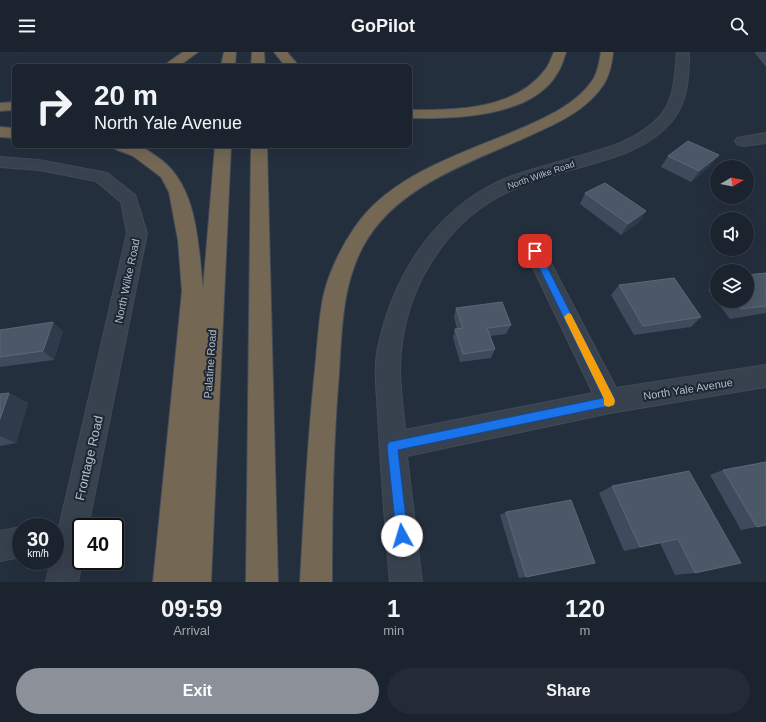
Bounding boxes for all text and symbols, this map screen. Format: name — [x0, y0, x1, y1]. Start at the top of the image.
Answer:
icon: menu — [16, 15, 38, 37]
icon: search — [728, 15, 750, 37]
text: GoPilot — [351, 16, 415, 36]
icon: right — [28, 80, 80, 132]
text: 20 m — [94, 80, 158, 111]
text: North Yale Avenue — [94, 113, 242, 133]
street label: North Wilke Road — [506, 159, 576, 191]
north arrow — [710, 160, 754, 204]
map controls — [710, 160, 754, 308]
button: sound — [710, 212, 754, 256]
pin — [518, 234, 552, 268]
street label: North Wilke Road — [112, 238, 142, 324]
icon: arrive — [524, 240, 546, 262]
button: layers — [710, 264, 754, 308]
street label: Palatine Road — [202, 329, 218, 399]
street label: North Yale Avenue — [642, 376, 734, 402]
street label: Frontage Road — [72, 414, 106, 502]
position arrow — [381, 515, 423, 557]
speed limit sign: 40 — [72, 518, 124, 570]
text: 30 — [27, 528, 49, 550]
text: km/h — [27, 548, 49, 559]
text: 09:59 — [161, 595, 222, 622]
text: 1 — [387, 595, 400, 622]
text: 120 — [565, 595, 605, 622]
text: Arrival — [173, 623, 210, 638]
text: min — [383, 623, 404, 638]
text: m — [580, 623, 590, 638]
button: Exit — [16, 668, 379, 714]
button: Share — [387, 668, 750, 714]

